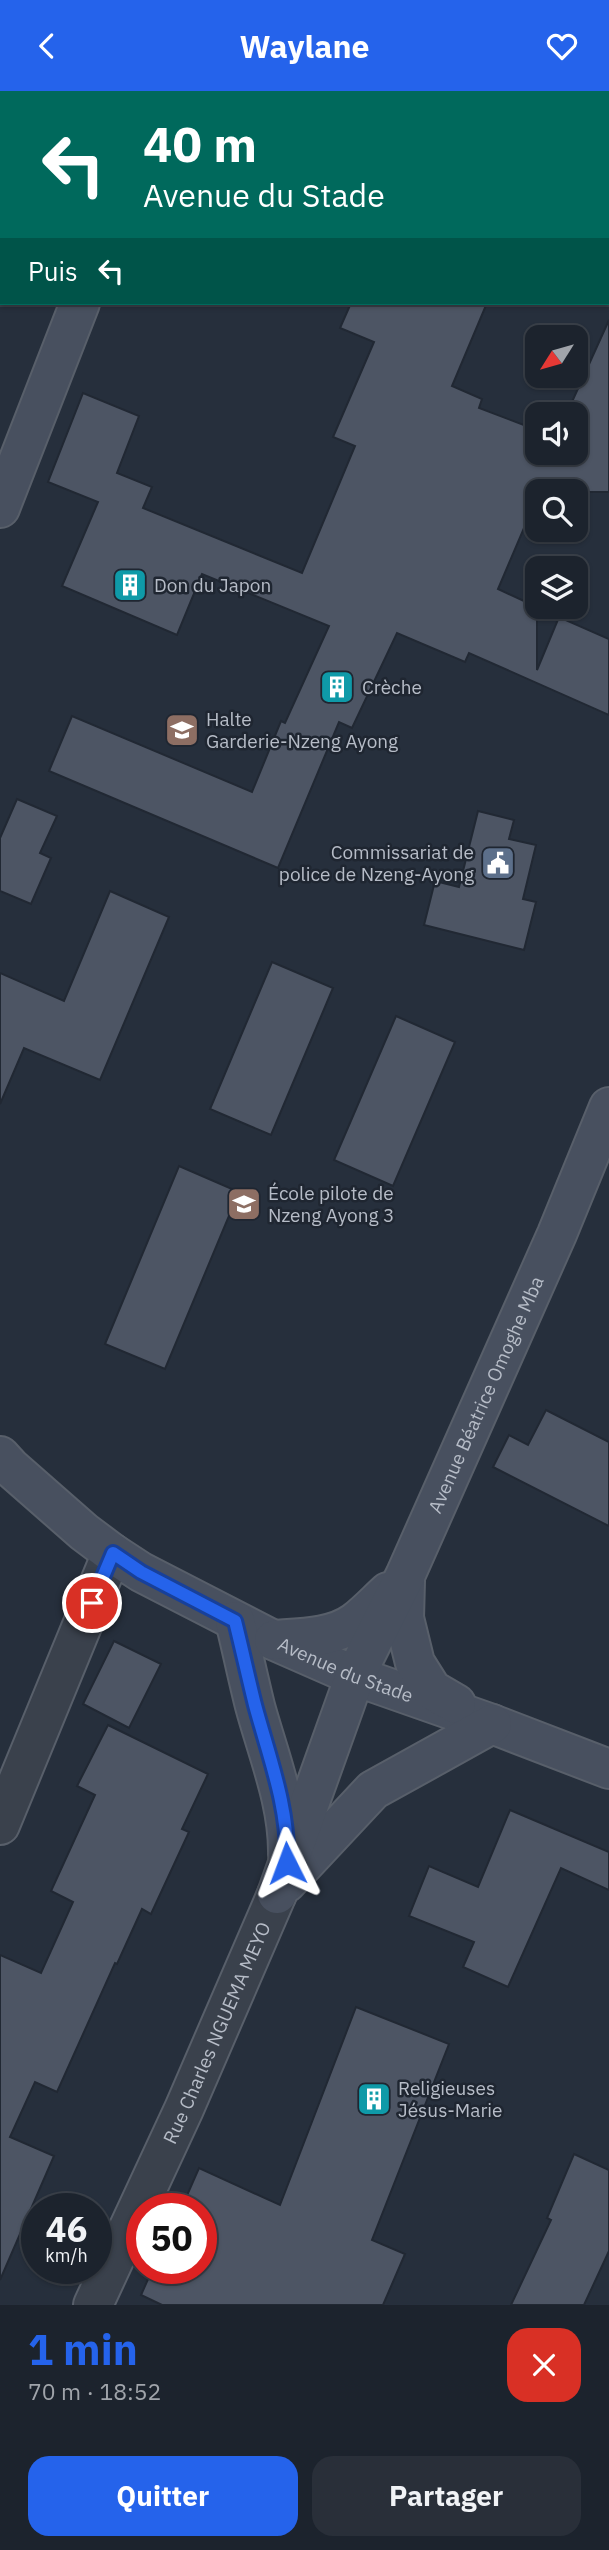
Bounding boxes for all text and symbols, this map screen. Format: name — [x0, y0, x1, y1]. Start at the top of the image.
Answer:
text: Waylane — [239, 25, 370, 67]
icon: back — [28, 27, 66, 65]
icon: heart — [543, 27, 581, 65]
text: 40 m — [143, 112, 257, 175]
icon: left — [28, 119, 119, 210]
text: Avenue du Stade — [143, 174, 385, 216]
icon: left — [92, 252, 130, 290]
text: Puis — [28, 254, 78, 288]
north arrow — [525, 325, 588, 389]
map controls — [525, 325, 588, 619]
button: sound — [525, 402, 588, 465]
button: search — [525, 479, 588, 542]
button: layers — [525, 556, 588, 619]
building icon: Don du Japon — [111, 566, 149, 604]
place label: Don du Japon — [154, 573, 271, 597]
building icon: Crèche — [318, 668, 356, 706]
place label: Crèche — [362, 675, 422, 699]
place label: Halte Garderie-Nzeng Ayong — [206, 707, 398, 753]
school or university icon: Halte Garderie-Nzeng Ayong — [163, 711, 201, 749]
place label: Commissariat de police de Nzeng-Ayong — [279, 840, 474, 886]
public building icon: Commissariat de police de Nzeng-Ayong — [479, 844, 517, 882]
place label: École pilote de Nzeng Ayong 3 — [268, 1181, 394, 1227]
school or university icon: École pilote de Nzeng Ayong 3 — [225, 1185, 263, 1223]
street label: Avenue Béatrice Omoghe Mba — [423, 1272, 549, 1517]
pin — [62, 1573, 122, 1633]
icon: arrive — [73, 1584, 111, 1622]
street label: Avenue du Stade — [274, 1632, 416, 1707]
position arrow — [250, 1826, 324, 1900]
street label: Rue Charles NGUEMA MEYO — [157, 1918, 276, 2148]
place label: Religieuses Jésus-Marie — [398, 2076, 503, 2122]
building icon: Religieuses Jésus-Marie — [355, 2080, 393, 2118]
speed limit sign: 50 — [126, 2193, 217, 2284]
text: 46 — [45, 2206, 88, 2252]
text: km/h — [45, 2244, 88, 2267]
text: 1 min — [28, 2322, 138, 2377]
button: close — [507, 2328, 581, 2402]
text: 70 m · 18:52 — [28, 2376, 161, 2406]
button: Quitter — [28, 2456, 298, 2536]
button: Partager — [312, 2456, 581, 2536]

